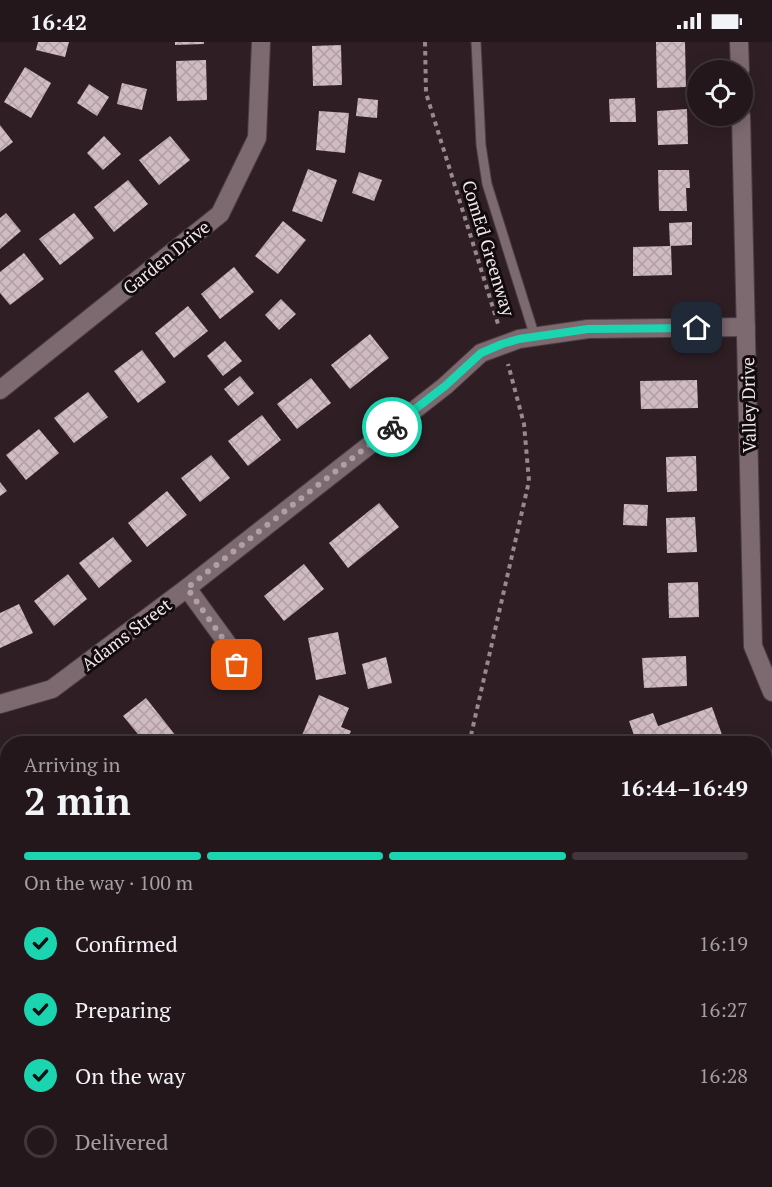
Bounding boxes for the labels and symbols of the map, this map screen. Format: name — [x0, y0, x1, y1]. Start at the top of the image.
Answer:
street label: ComEd Greenway — [457, 177, 521, 320]
street label: Garden Drive — [117, 214, 215, 300]
pin — [671, 302, 722, 353]
street label: Valley Drive — [735, 357, 761, 453]
courier — [362, 397, 422, 457]
street label: Adams Street — [76, 592, 176, 676]
pin — [211, 639, 262, 690]

